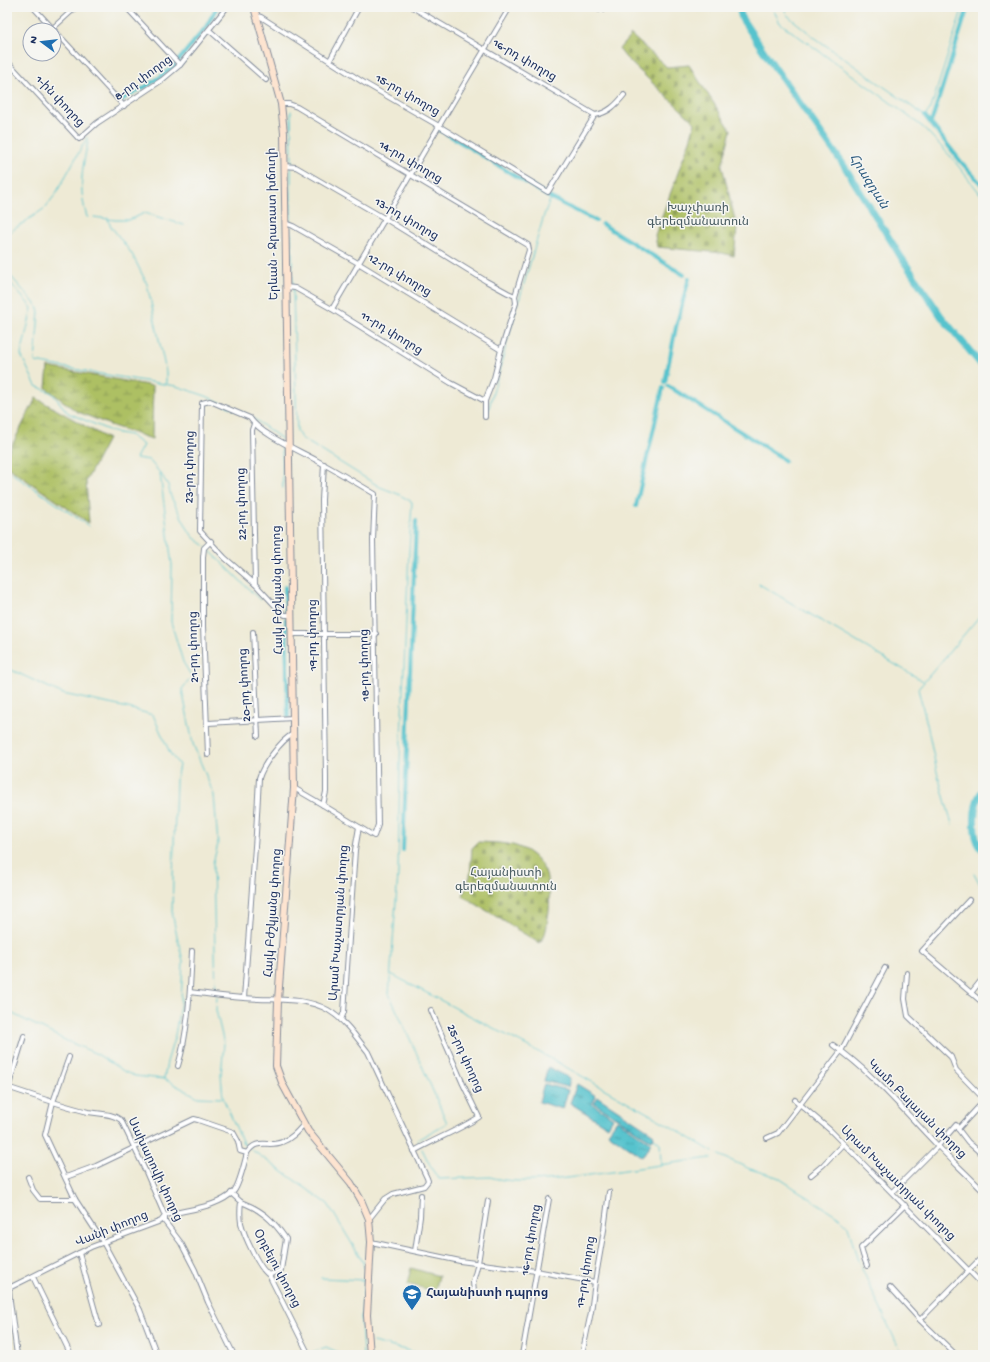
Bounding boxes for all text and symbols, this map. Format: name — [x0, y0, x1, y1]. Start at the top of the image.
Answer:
north arrow — [22, 22, 62, 62]
text: N — [28, 35, 41, 45]
street label: 16-րդ փողոց — [489, 36, 558, 86]
street label: 8-րդ փողոց — [113, 53, 175, 105]
street label: 15-րդ փողոց — [371, 71, 442, 120]
street label: 1-ին փողոց — [31, 72, 87, 131]
street label: 14-րդ փողոց — [375, 138, 444, 187]
street label: Երևան - Ջրառատ խճուղի — [265, 148, 282, 300]
water label: Հրազդան — [845, 152, 891, 213]
street label: 13-րդ փողոց — [371, 195, 441, 245]
park label: Խաչփառի գերեզմանատուն — [647, 202, 749, 230]
street label: 12-րդ փողոց — [364, 251, 433, 300]
street label: 11-րդ փողոց — [356, 309, 425, 359]
street label: 23-րդ փողոց — [183, 430, 199, 504]
street label: 22-րդ փողոց — [235, 467, 251, 541]
street label: Հայկ Բժշկյանց փողոց — [270, 525, 287, 655]
street label: 19-րդ փողոց — [307, 599, 321, 672]
street label: 21-րդ փողոց — [187, 611, 203, 683]
street label: 18-րդ փողոց — [358, 629, 374, 702]
street label: 20-րդ փողոց — [237, 648, 255, 722]
street label: Արամ Խաչատրյան փողոց — [327, 844, 352, 1002]
street label: Հայկ Բժշկյանց փողոց — [262, 848, 285, 978]
park label: Հայանիստի գերեզմանատուն — [455, 866, 557, 895]
street label: 25-րդ փողոց — [443, 1023, 485, 1095]
street label: Կամո Բալայան փողոց — [864, 1057, 969, 1162]
street label: Սախարովի փողոց — [124, 1116, 184, 1224]
street label: Արամ Խաչատրյան փողոց — [837, 1123, 958, 1244]
street label: 16-րդ փողոց — [519, 1203, 545, 1278]
street label: Վանի փողոց — [73, 1208, 150, 1251]
street label: Օրբելու փողոց — [249, 1227, 303, 1311]
street label: 17-րդ փողոց — [574, 1235, 600, 1310]
school or university icon: Հայանիստի դպրոց — [401, 1283, 423, 1311]
place label: Հայանիստի դպրոց — [426, 1286, 548, 1301]

